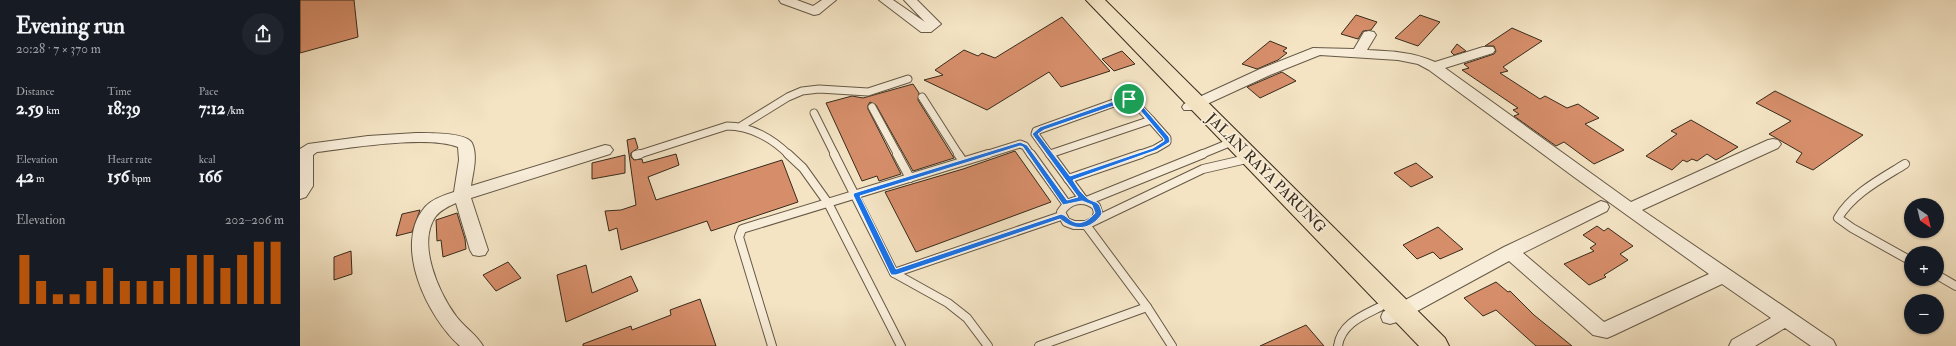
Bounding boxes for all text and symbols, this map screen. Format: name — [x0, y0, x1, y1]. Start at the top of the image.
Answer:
text: Evening run — [16, 12, 125, 40]
button: share — [242, 13, 284, 55]
text: 20:28 · 7 × 370 m — [16, 41, 101, 57]
pin — [1112, 82, 1146, 116]
text: Distance — [16, 85, 54, 98]
text: Time — [107, 85, 131, 98]
text: Pace — [199, 85, 218, 98]
icon: arrive — [1118, 88, 1140, 110]
text: 2.59 — [16, 98, 44, 119]
text: 18:39 — [107, 98, 141, 119]
text: 7:12 — [199, 98, 225, 119]
text: km — [44, 104, 60, 117]
text: /km — [225, 104, 244, 117]
street label: JALAN RAYA PARUNG — [1201, 108, 1330, 238]
text: Elevation — [16, 153, 58, 166]
text: Heart rate — [107, 153, 152, 166]
text: kcal — [199, 153, 216, 166]
text: 42 — [16, 166, 34, 187]
text: 156 — [107, 166, 129, 187]
text: 166 — [199, 166, 222, 187]
text: m — [34, 172, 45, 185]
text: bpm — [129, 172, 151, 185]
north arrow — [1904, 198, 1944, 238]
map controls — [1904, 198, 1944, 334]
text: Elevation — [16, 212, 66, 228]
text: 202–206 m — [225, 212, 284, 228]
button: + — [1904, 246, 1944, 286]
button: − — [1904, 294, 1944, 334]

